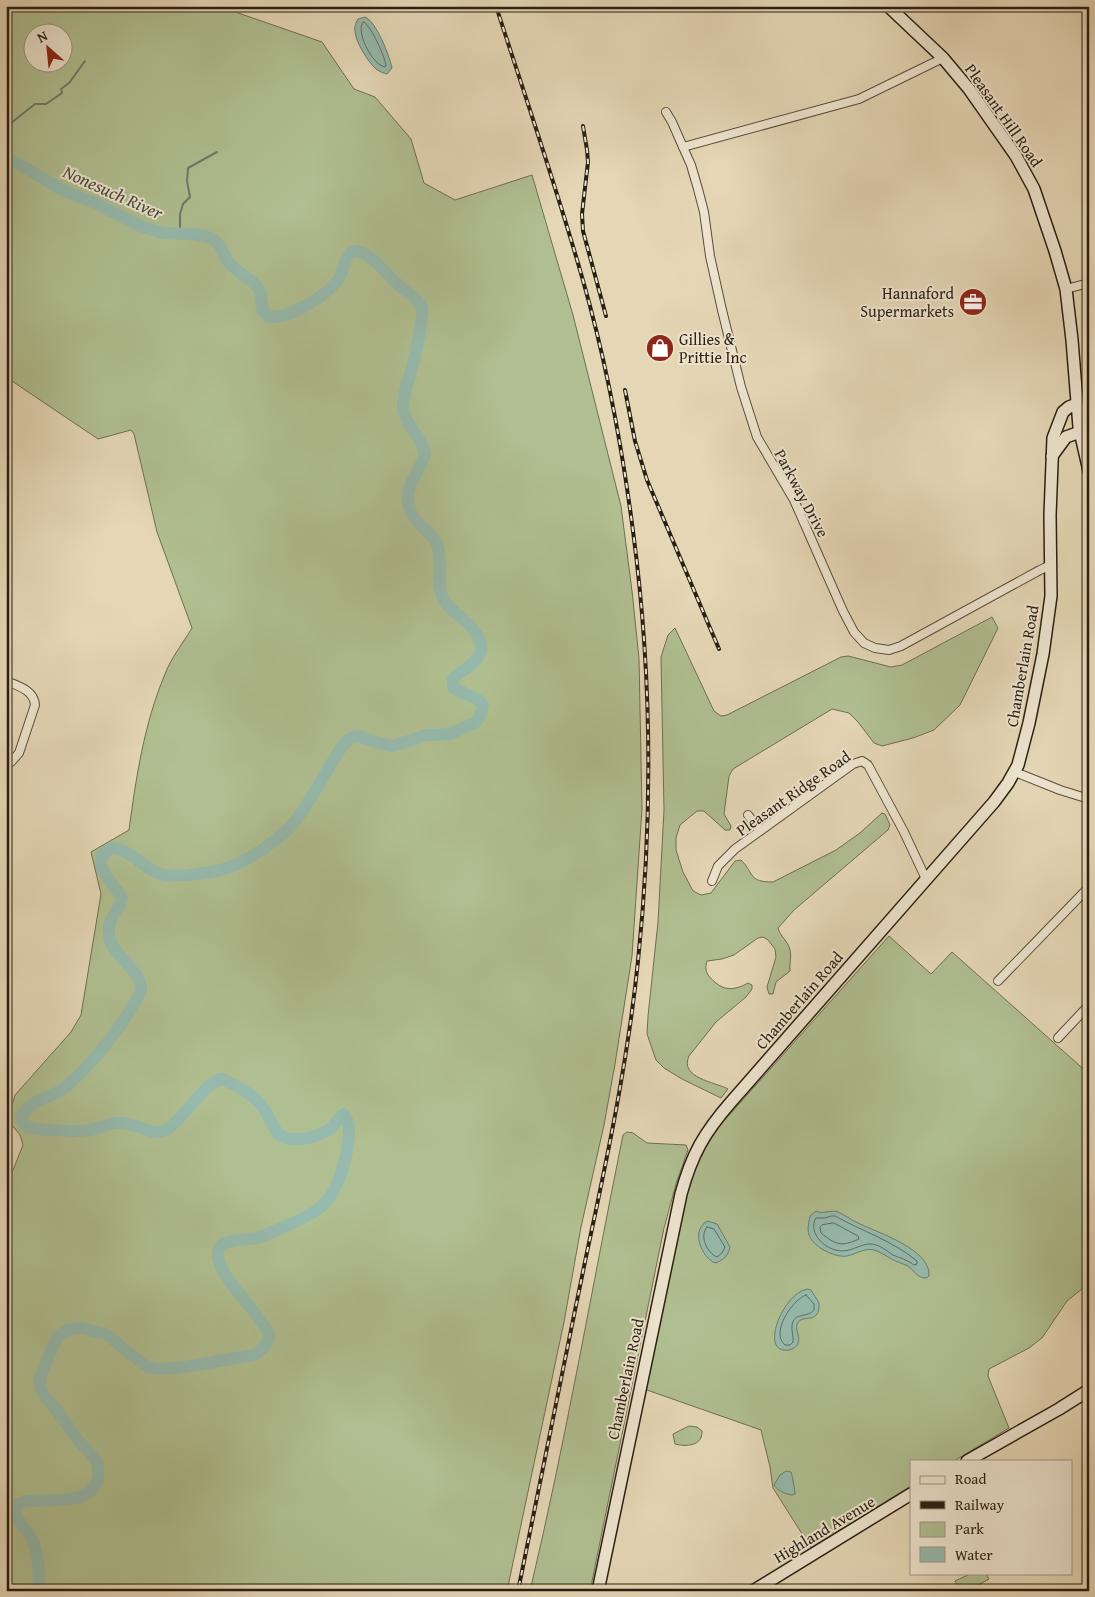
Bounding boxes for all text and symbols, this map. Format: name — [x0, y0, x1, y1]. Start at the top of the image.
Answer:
north arrow — [22, 22, 72, 72]
text: N — [33, 25, 51, 47]
street label: Pleasant Hill Road — [959, 58, 1049, 172]
water label: Nonesuch River — [58, 158, 168, 227]
place label: Hannaford Supermarkets — [860, 281, 954, 323]
office icon: Hannaford Supermarkets — [958, 287, 988, 317]
place label: Gillies & Prittie Inc — [679, 327, 747, 369]
shop icon: Gillies & Prittie Inc — [645, 333, 675, 363]
street label: Parkway Drive — [769, 445, 835, 541]
street label: Chamberlain Road — [999, 603, 1045, 729]
street label: Pleasant Ridge Road — [731, 744, 856, 842]
street label: Chamberlain Road — [750, 945, 849, 1054]
street label: Chamberlain Road — [600, 1316, 650, 1442]
legend — [910, 1460, 1072, 1574]
text: Road — [955, 1468, 986, 1489]
street label: Highland Avenue — [769, 1489, 879, 1569]
text: Railway — [955, 1494, 1005, 1515]
text: Park — [955, 1518, 984, 1539]
text: Water — [955, 1544, 993, 1565]

